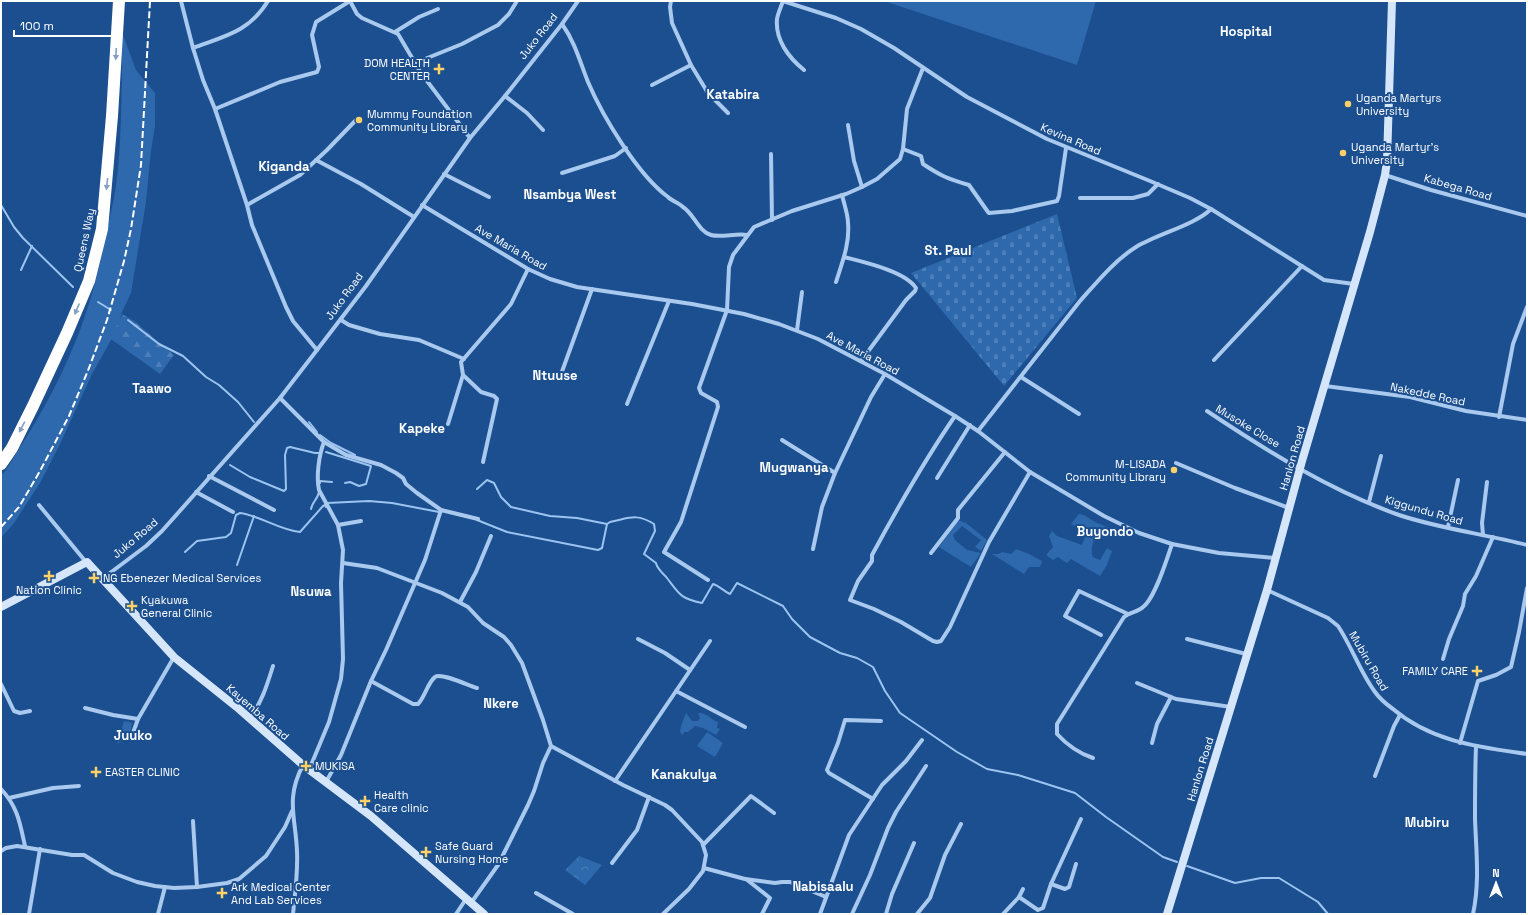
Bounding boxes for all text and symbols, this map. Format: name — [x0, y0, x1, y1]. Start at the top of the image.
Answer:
street label: Juko Road — [515, 10, 561, 62]
scale bar — [14, 12, 121, 38]
text: 100 m — [20, 18, 54, 34]
district label: Hospital — [1220, 23, 1272, 40]
one-way arrow — [112, 48, 119, 60]
place label: DOM HEALTH CENTER — [364, 56, 430, 83]
marker: DOM HEALTH CENTER — [433, 63, 445, 75]
district label: Katabira — [707, 86, 760, 103]
place label: Uganda Martyrs University — [1356, 91, 1442, 118]
marker: Uganda Martyrs University — [1343, 99, 1353, 109]
place label: Mummy Foundation Community Library — [367, 107, 472, 134]
marker: Mummy Foundation Community Library — [354, 115, 364, 125]
street label: Kevina Road — [1039, 120, 1103, 158]
place label: Uganda Martyr's University — [1351, 140, 1439, 167]
marker: Uganda Martyr's University — [1338, 148, 1348, 158]
district label: Kiganda — [258, 158, 310, 175]
street label: Kabega Road — [1423, 171, 1493, 203]
one-way arrow — [104, 178, 110, 190]
district label: Nsambya West — [524, 186, 616, 203]
street label: Queens Way — [70, 207, 98, 273]
street label: Ave Maria Road — [473, 221, 549, 273]
district label: St. Paul — [924, 242, 972, 259]
street label: Juko Road — [322, 270, 366, 322]
one-way arrow — [74, 304, 80, 315]
street label: Ave Maria Road — [824, 328, 902, 378]
district label: Ntuuse — [533, 367, 577, 384]
street label: Nakedde Road — [1389, 379, 1467, 409]
district label: Taawo — [132, 380, 172, 397]
street label: Musoke Close — [1213, 401, 1283, 451]
district label: Kapeke — [399, 420, 445, 437]
one-way arrow — [19, 421, 25, 433]
street label: Hanlon Road — [1276, 424, 1308, 492]
place label: M-LISADA Community Library — [1066, 457, 1166, 484]
district label: Mugwanya — [760, 459, 829, 476]
marker: M-LISADA Community Library — [1169, 465, 1179, 475]
street label: Kiggundu Road — [1383, 492, 1465, 528]
street label: Juko Road — [109, 515, 161, 561]
district label: Buyondo — [1077, 523, 1133, 540]
marker: Nation Clinic — [43, 570, 55, 582]
place label: NG Ebenezer Medical Services — [103, 571, 262, 585]
marker: NG Ebenezer Medical Services — [88, 572, 100, 584]
place label: Nation Clinic — [16, 583, 82, 597]
district label: Nsuwa — [290, 583, 332, 600]
place label: Kyakuwa General Clinic — [141, 593, 212, 620]
marker: Kyakuwa General Clinic — [126, 600, 138, 612]
street label: Mubiru Road — [1346, 629, 1392, 693]
place label: FAMILY CARE — [1402, 664, 1468, 678]
marker: FAMILY CARE — [1471, 665, 1483, 677]
street label: Kayemba Road — [224, 681, 292, 743]
district label: Nkere — [483, 695, 519, 712]
district label: Juuko — [114, 727, 152, 744]
street label: Hanlon Road — [1184, 735, 1216, 803]
place label: MUKISA — [315, 759, 355, 773]
marker: MUKISA — [300, 760, 312, 772]
place label: EASTER CLINIC — [105, 765, 180, 779]
marker: EASTER CLINIC — [90, 766, 102, 778]
district label: Kanakulya — [651, 766, 717, 783]
place label: Health Care clinic — [374, 788, 429, 815]
marker: Health Care clinic — [359, 795, 371, 807]
district label: Mubiru — [1405, 814, 1449, 831]
place label: Safe Guard Nursing Home — [435, 839, 508, 866]
marker: Safe Guard Nursing Home — [420, 846, 432, 858]
north arrow — [1476, 863, 1516, 903]
text: N — [1492, 866, 1500, 880]
district label: Nabisaalu — [792, 878, 854, 895]
place label: Ark Medical Center And Lab Services — [231, 880, 331, 907]
marker: Ark Medical Center And Lab Services — [216, 887, 228, 899]

